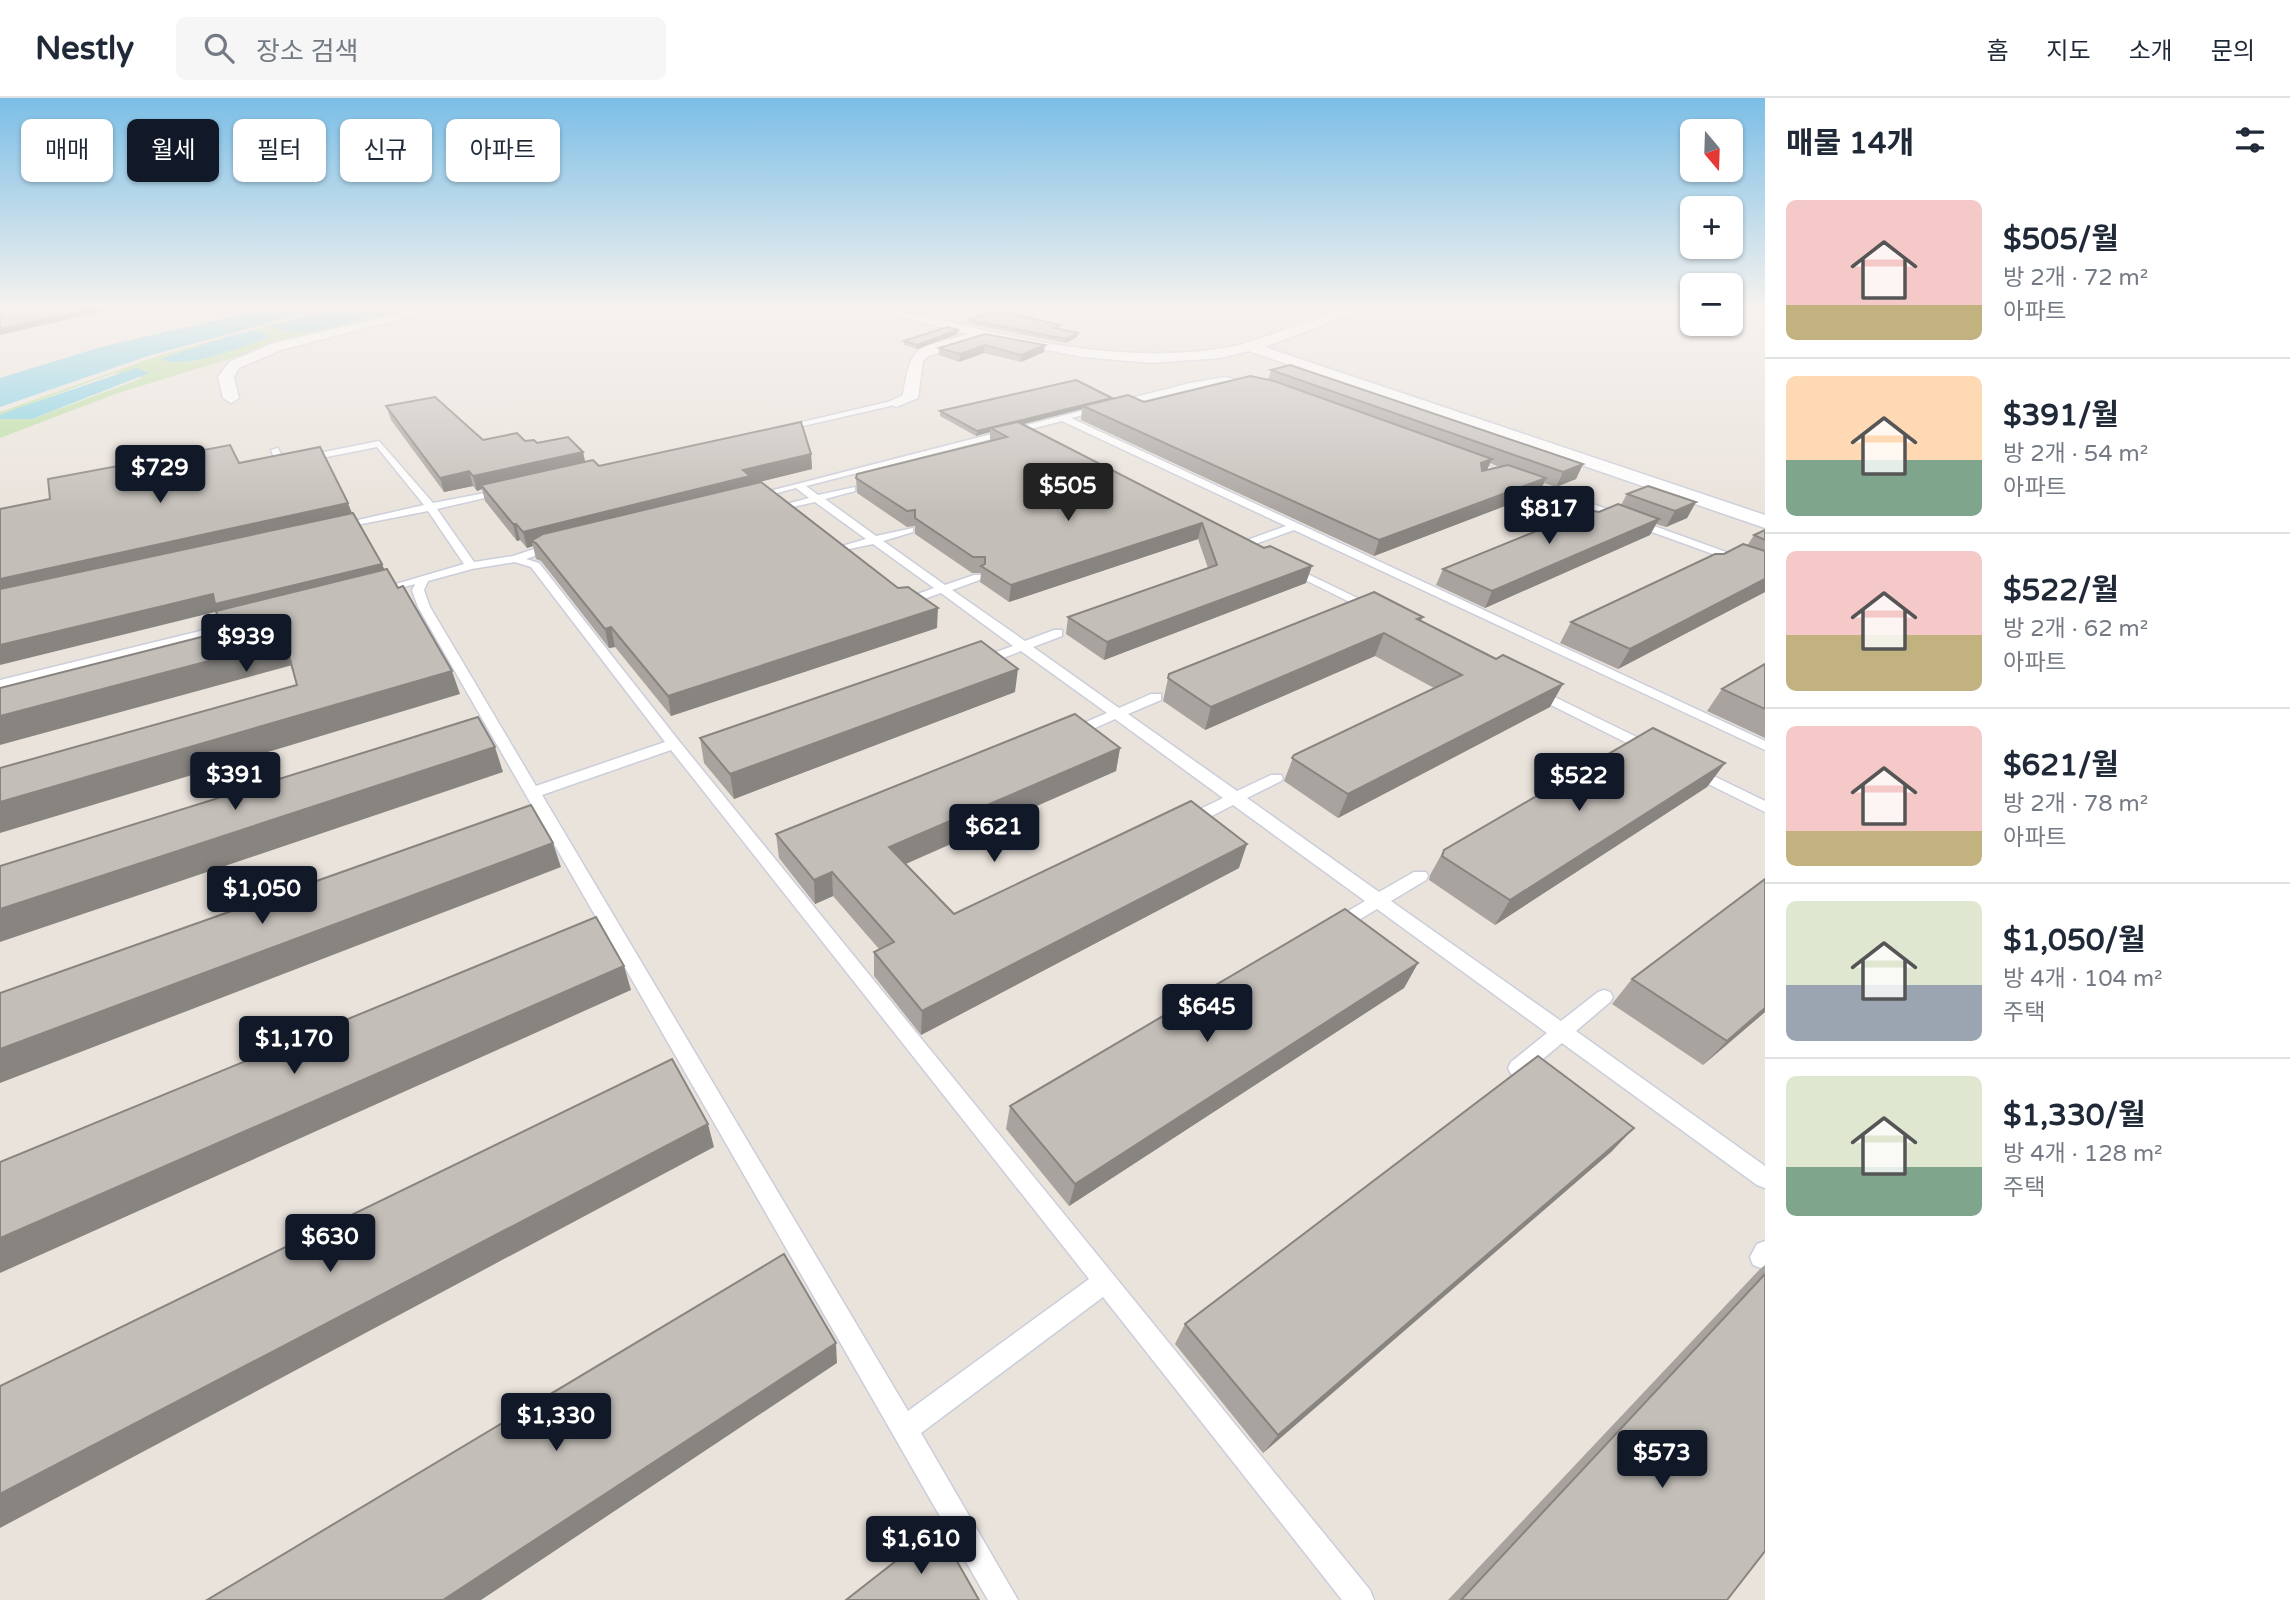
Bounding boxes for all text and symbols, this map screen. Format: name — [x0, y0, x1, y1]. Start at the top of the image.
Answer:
search box — [176, 17, 666, 80]
text: Nestly — [35, 29, 134, 68]
icon: search — [200, 29, 238, 67]
text: 장소 검색 — [256, 36, 358, 67]
text: 홈 — [1986, 37, 2008, 66]
text: 지도 — [2046, 37, 2091, 66]
text: 소개 — [2129, 37, 2173, 66]
text: 문의 — [2211, 37, 2255, 66]
chip: 매매 — [21, 119, 113, 182]
chip: 월세 — [127, 119, 219, 182]
chip: 필터 — [233, 119, 326, 182]
chip: 신규 — [340, 119, 432, 182]
chip: 아파트 — [446, 119, 560, 182]
north arrow — [1680, 119, 1743, 182]
map controls — [1680, 119, 1743, 336]
icon: filters — [2231, 121, 2269, 159]
text: 매물 14개 — [1786, 125, 1914, 162]
button: + — [1680, 196, 1743, 259]
text: $505/월 — [2003, 221, 2119, 258]
icon: home — [1842, 228, 1926, 312]
text: 방 2개 · 72 m² — [2003, 264, 2148, 292]
button: − — [1680, 273, 1743, 336]
text: 아파트 — [2003, 298, 2066, 326]
text: $391/월 — [2003, 397, 2119, 434]
icon: home — [1842, 404, 1926, 488]
text: 방 2개 · 54 m² — [2003, 440, 2148, 468]
pin: $729 — [119, 446, 201, 505]
text: $729 — [131, 454, 189, 482]
pin: $505 — [1027, 464, 1109, 523]
text: $505 — [1039, 472, 1097, 500]
text: 아파트 — [2003, 474, 2066, 502]
pin: $817 — [1508, 486, 1590, 546]
text: $817 — [1520, 495, 1578, 523]
text: $522/월 — [2003, 572, 2119, 609]
icon: home — [1842, 579, 1926, 663]
pin: $939 — [205, 614, 287, 674]
text: 방 2개 · 62 m² — [2003, 615, 2148, 643]
text: $939 — [217, 623, 275, 651]
text: 아파트 — [2003, 649, 2066, 677]
text: $621/월 — [2003, 747, 2119, 784]
pin: $391 — [194, 752, 276, 812]
pin: $522 — [1538, 754, 1620, 813]
icon: home — [1842, 754, 1926, 838]
text: $391 — [206, 761, 264, 789]
text: $522 — [1550, 762, 1608, 790]
text: 방 2개 · 78 m² — [2003, 790, 2148, 818]
pin: $621 — [953, 804, 1035, 864]
text: $621 — [965, 813, 1023, 841]
text: 아파트 — [2003, 824, 2066, 852]
pin: $1,050 — [205, 866, 319, 926]
text: $1,050 — [223, 875, 301, 903]
text: $1,050/월 — [2003, 922, 2146, 959]
icon: home — [1842, 929, 1926, 1013]
text: 방 4개 · 104 m² — [2003, 965, 2163, 993]
pin: $645 — [1166, 984, 1248, 1044]
text: $645 — [1178, 993, 1236, 1021]
text: 주택 — [2003, 999, 2045, 1027]
pin: $1,170 — [237, 1016, 351, 1076]
text: $1,170 — [255, 1025, 333, 1053]
text: $1,330/월 — [2003, 1097, 2146, 1134]
icon: home — [1842, 1104, 1926, 1188]
text: 방 4개 · 128 m² — [2003, 1140, 2163, 1168]
text: 주택 — [2003, 1174, 2045, 1202]
pin: $630 — [289, 1214, 371, 1274]
text: $630 — [301, 1223, 359, 1251]
pin: $1,330 — [499, 1394, 613, 1453]
text: $1,330 — [517, 1402, 595, 1430]
pin: $573 — [1621, 1430, 1703, 1490]
text: $573 — [1633, 1439, 1691, 1467]
pin: $1,610 — [864, 1516, 978, 1576]
text: $1,610 — [882, 1525, 960, 1553]

